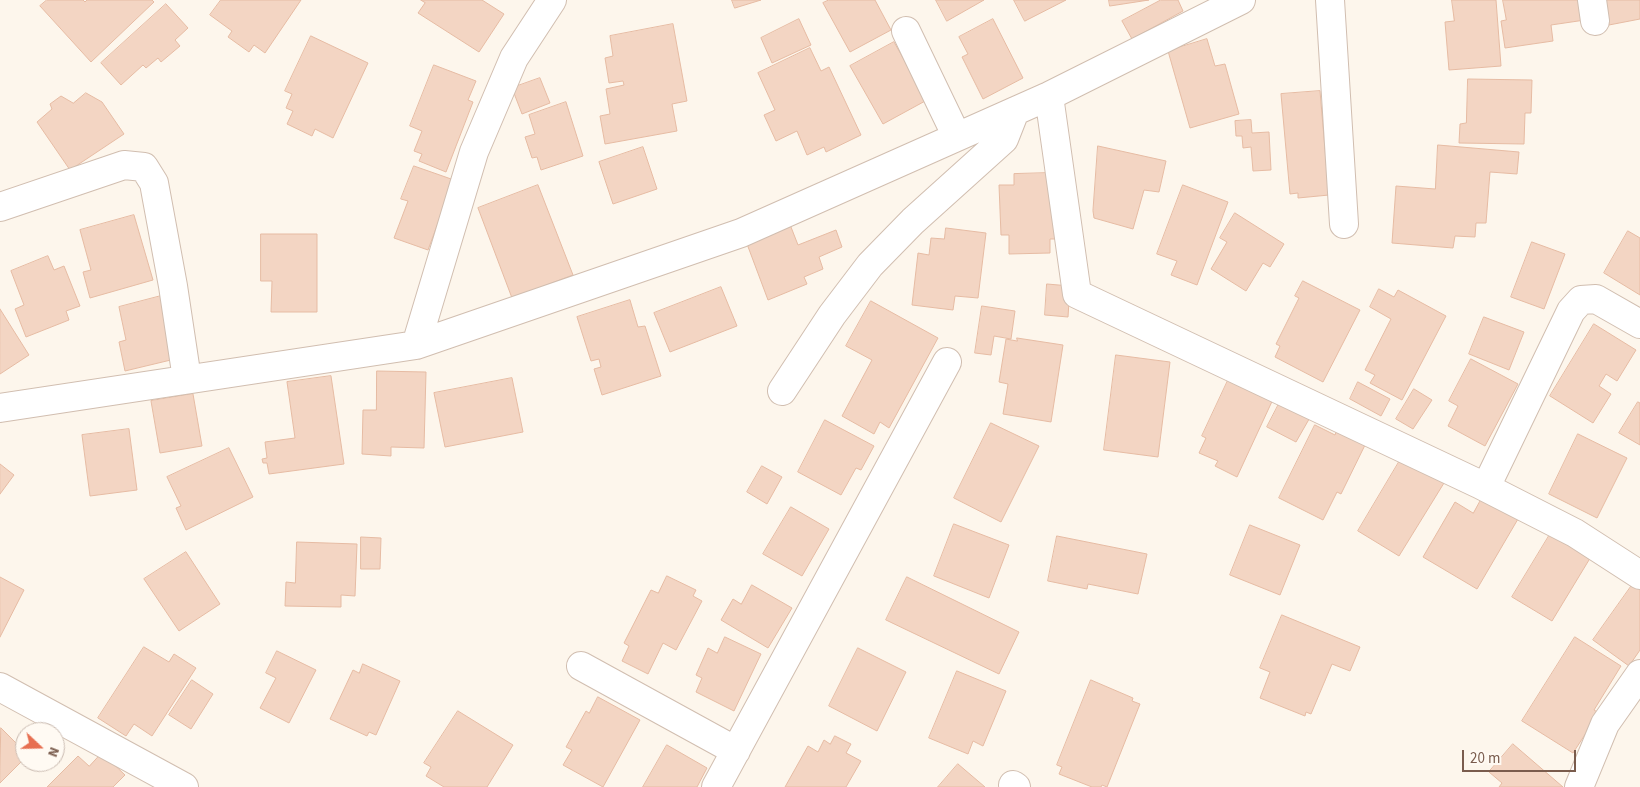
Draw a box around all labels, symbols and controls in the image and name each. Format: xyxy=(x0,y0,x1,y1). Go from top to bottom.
north arrow xyxy=(15,722,65,772)
scale bar xyxy=(1465,740,1579,772)
text: N xyxy=(42,744,64,760)
text: 20 m xyxy=(1470,748,1500,769)

